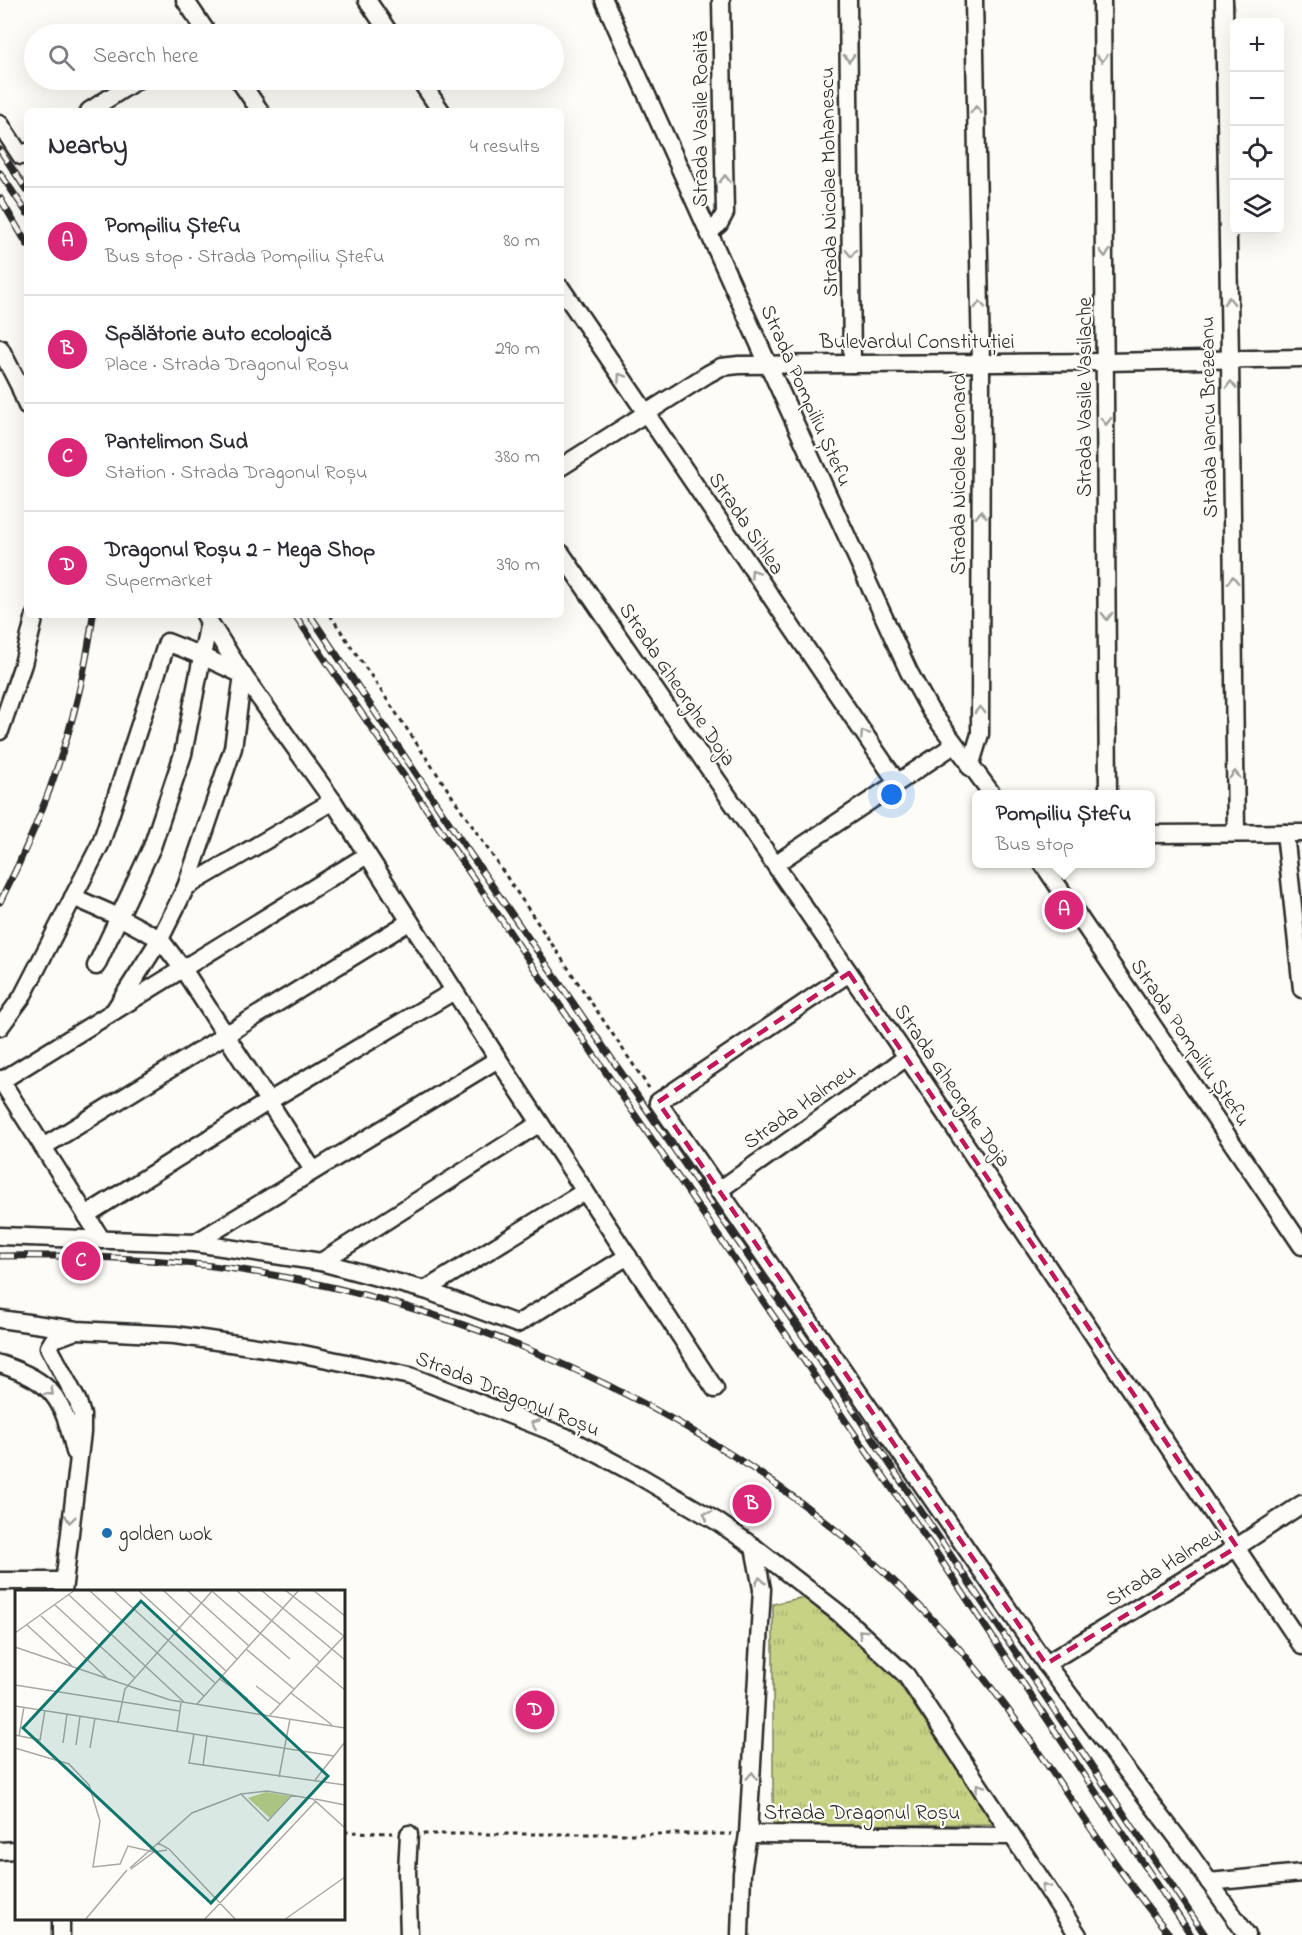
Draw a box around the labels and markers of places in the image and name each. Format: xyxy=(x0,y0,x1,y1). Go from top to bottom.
pin: A xyxy=(1044,888,1084,932)
pin: C xyxy=(62,1238,100,1284)
pin: B xyxy=(732,1482,771,1526)
place label: golden wok xyxy=(118,1520,213,1552)
marker: golden wok xyxy=(100,1526,114,1540)
pin: D xyxy=(516,1688,554,1732)

